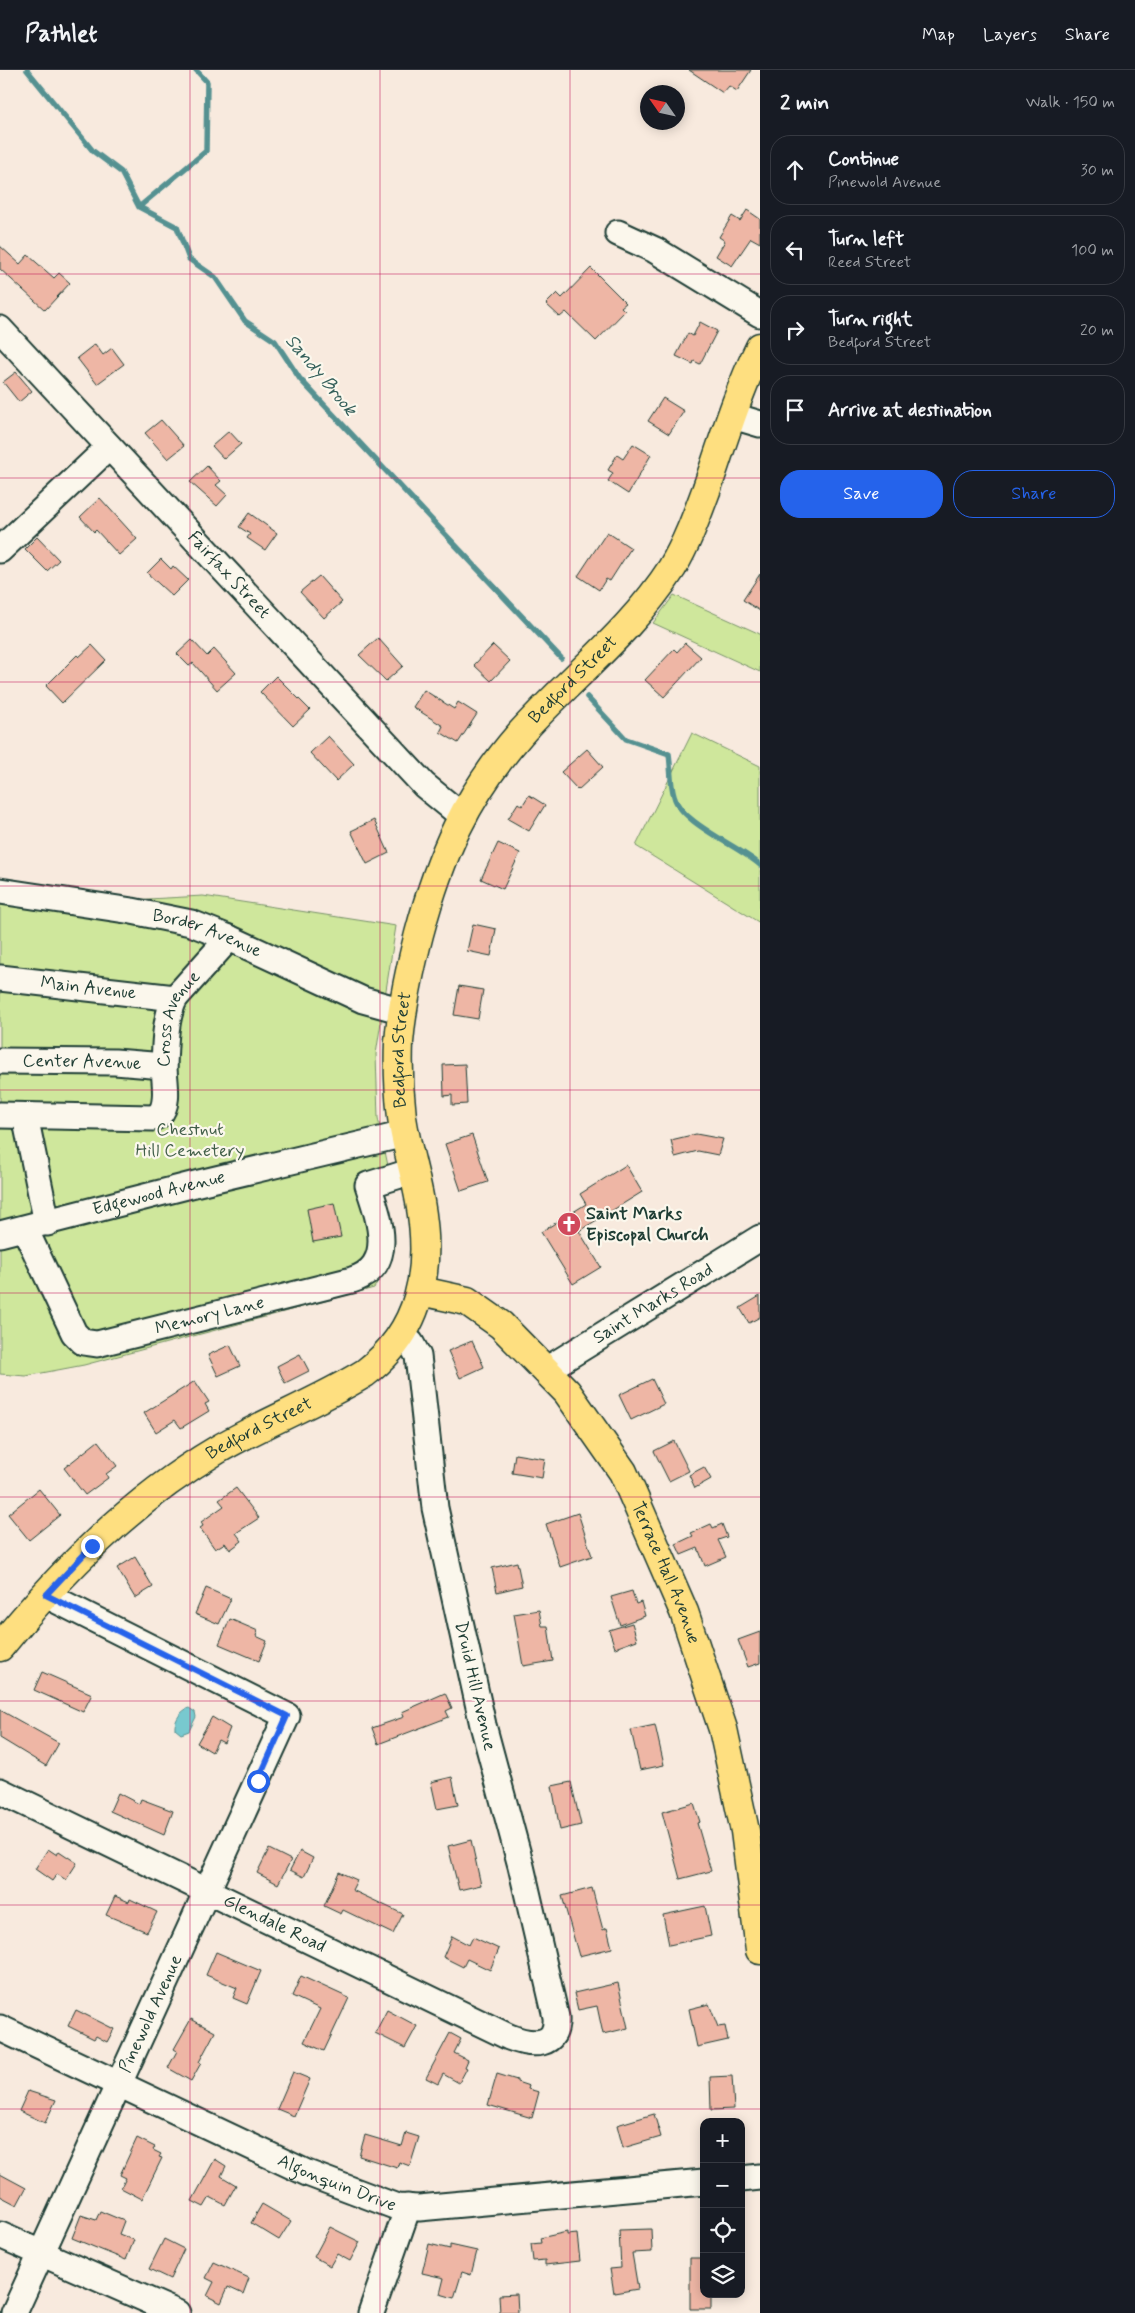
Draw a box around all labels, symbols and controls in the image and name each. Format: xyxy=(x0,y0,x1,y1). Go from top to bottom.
text: Pathlet xyxy=(25,19,97,50)
text: Map xyxy=(922,23,955,47)
text: Layers xyxy=(983,23,1037,47)
text: Share xyxy=(1065,23,1110,47)
north arrow xyxy=(640,85,685,130)
text: 2 min xyxy=(780,89,829,117)
text: Walk · 150 m xyxy=(1026,92,1115,113)
text: Continue xyxy=(828,147,899,172)
icon: ahead xyxy=(781,156,809,184)
text: 30 m xyxy=(1081,160,1114,181)
text: Pinewold Avenue xyxy=(828,172,941,193)
text: Turn left xyxy=(828,227,904,252)
icon: left xyxy=(781,236,809,264)
text: 100 m xyxy=(1071,240,1114,261)
text: Reed Street xyxy=(828,252,911,273)
text: Turn right xyxy=(828,307,912,332)
icon: right xyxy=(781,316,809,344)
text: 20 m xyxy=(1080,320,1114,341)
water label: Sandy Brook xyxy=(279,329,363,422)
text: Bedford Street xyxy=(828,332,931,353)
icon: arrive xyxy=(781,396,809,424)
text: Arrive at destination xyxy=(828,398,992,423)
button: Save xyxy=(780,470,943,518)
button: Share xyxy=(953,470,1115,518)
street label: Fairfax Street xyxy=(182,526,276,624)
street label: Bedford Street xyxy=(523,630,623,729)
street label: Border Avenue xyxy=(150,903,265,963)
street label: Cross Avenue xyxy=(152,965,206,1068)
street label: Main Avenue xyxy=(39,971,138,1005)
street label: Bedford Street xyxy=(387,990,418,1109)
street label: Center Avenue xyxy=(22,1049,142,1076)
park label: Chestnut Hill Cemetery xyxy=(135,1118,245,1163)
street label: Edgewood Avenue xyxy=(90,1165,228,1222)
place label: Saint Marks Episcopal Church xyxy=(586,1202,709,1247)
church icon: Saint Marks Episcopal Church xyxy=(556,1211,582,1237)
street label: Saint Marks Road xyxy=(589,1258,718,1350)
street label: Memory Lane xyxy=(153,1290,267,1341)
street label: Bedford Street xyxy=(202,1391,316,1466)
street label: Terrace Hall Avenue xyxy=(625,1498,706,1647)
route end xyxy=(81,1535,104,1558)
street label: Druid Hill Avenue xyxy=(448,1619,502,1753)
route start xyxy=(247,1770,270,1793)
street label: Glendale Road xyxy=(219,1889,330,1959)
street label: Pinewold Avenue xyxy=(113,1951,188,2077)
map controls xyxy=(700,2118,745,2298)
button: + xyxy=(700,2118,745,2163)
street label: Algonquin Drive xyxy=(273,2149,400,2218)
button: − xyxy=(700,2163,745,2208)
button: locate xyxy=(700,2208,745,2253)
button: layers xyxy=(700,2253,745,2298)

